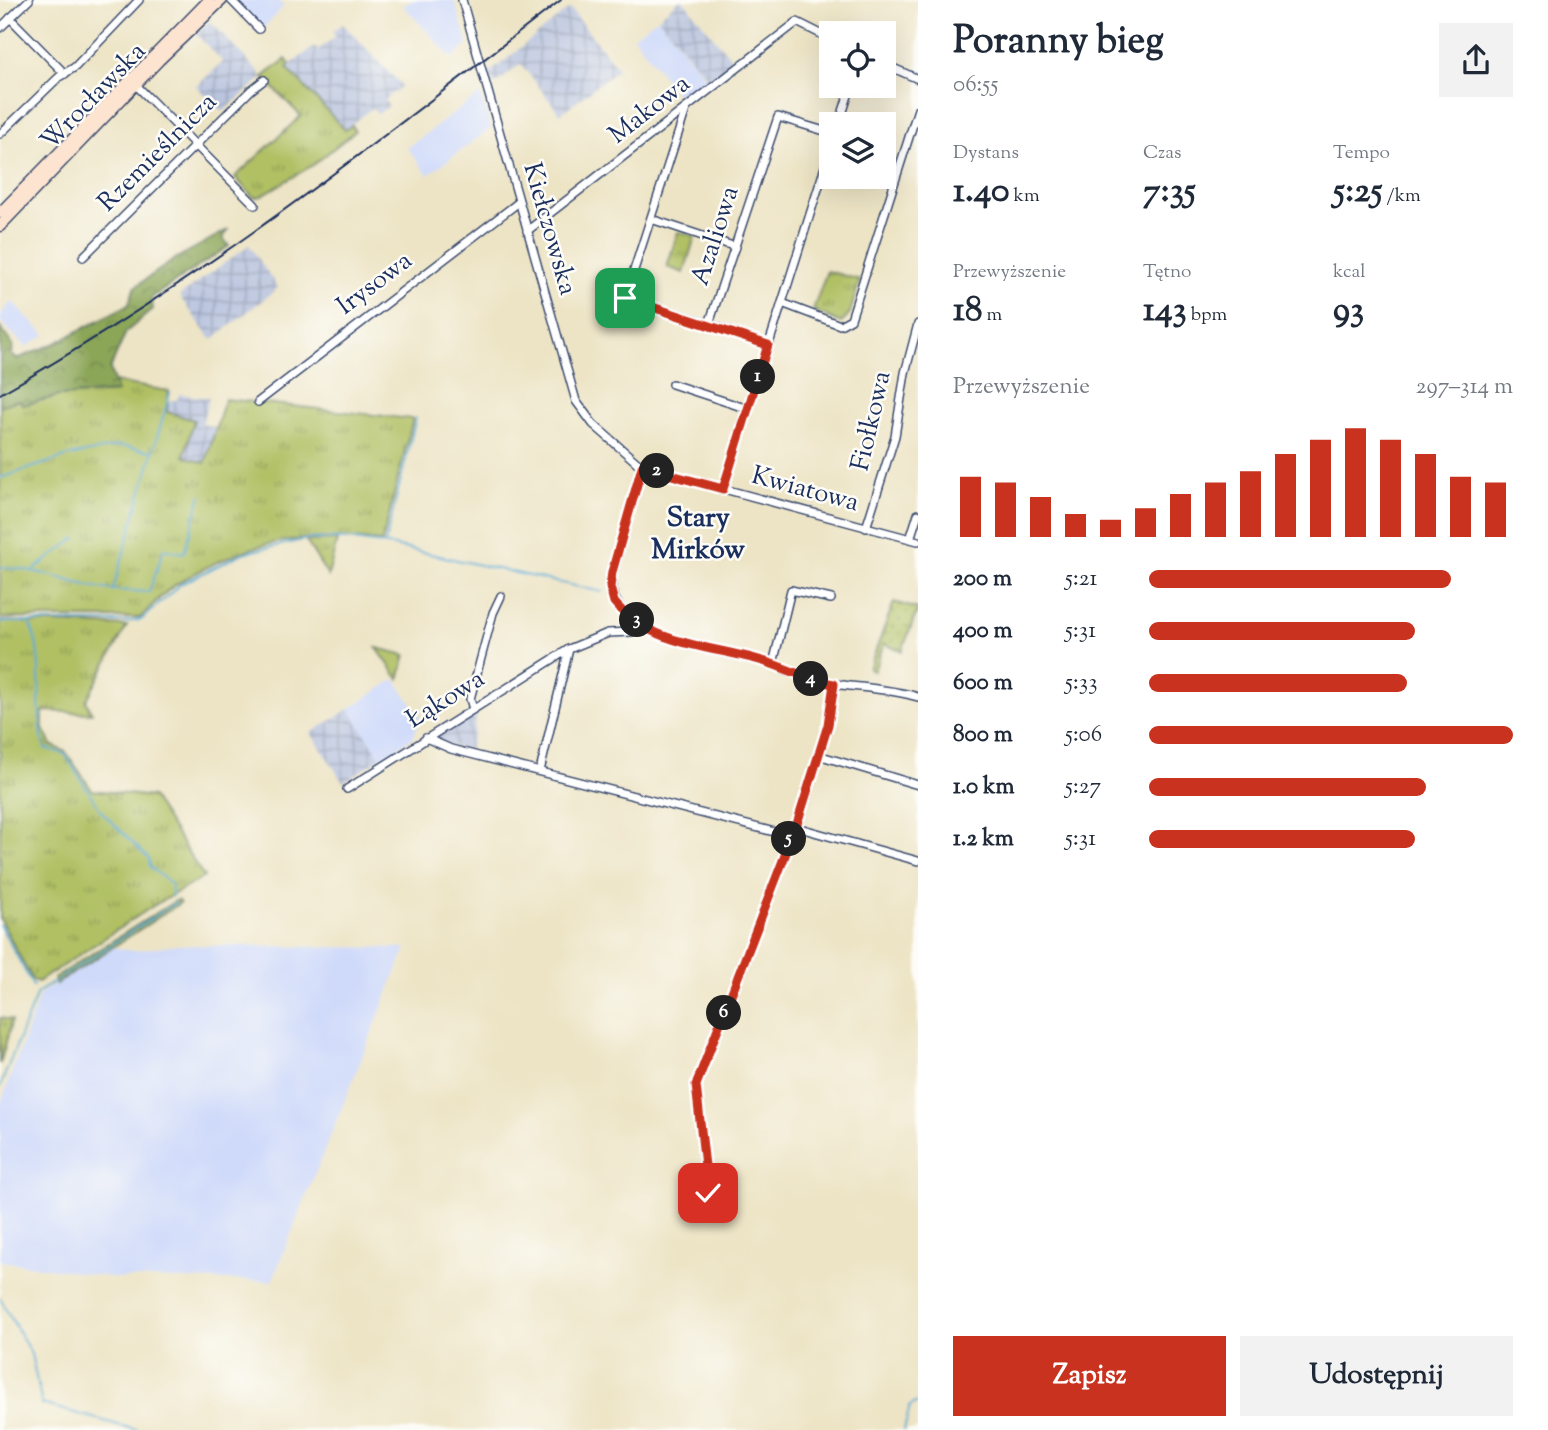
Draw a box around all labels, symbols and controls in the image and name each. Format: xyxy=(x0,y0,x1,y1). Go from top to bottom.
text: Poranny bieg xyxy=(953,16,1164,70)
map controls xyxy=(819,21,896,189)
button: locate xyxy=(819,21,896,98)
button: share xyxy=(1439,23,1513,97)
street label: Wrocławska xyxy=(33,35,155,159)
street label: Makowa xyxy=(601,66,699,154)
text: 06:55 xyxy=(953,69,998,102)
street label: Rzemieślnicza xyxy=(90,85,226,221)
button: layers xyxy=(819,112,896,189)
text: Dystans xyxy=(953,140,1019,167)
text: Czas xyxy=(1143,140,1181,167)
text: Tempo xyxy=(1333,140,1390,167)
street label: Kiełczowska xyxy=(512,159,586,300)
text: 1.40 xyxy=(953,167,1010,218)
text: 7:35 xyxy=(1143,167,1196,218)
text: 5:25 xyxy=(1333,167,1382,218)
street label: Azaliowa xyxy=(683,182,749,290)
text: km xyxy=(1010,183,1040,210)
text: /km xyxy=(1382,183,1421,210)
street label: Irysowa xyxy=(329,243,421,325)
text: Przewyższenie xyxy=(953,259,1066,286)
text: Tętno xyxy=(1143,259,1191,286)
text: kcal xyxy=(1333,259,1366,286)
pin xyxy=(595,268,655,328)
icon: arrive xyxy=(606,279,644,317)
text: 18 xyxy=(953,286,982,337)
text: 143 xyxy=(1143,286,1187,337)
text: 93 xyxy=(1333,286,1364,337)
text: m xyxy=(982,302,1002,329)
text: bpm xyxy=(1187,302,1227,329)
pin: 1 xyxy=(740,360,776,394)
text: 1 xyxy=(754,363,761,390)
street label: Fiołkowa xyxy=(843,367,901,475)
text: Przewyższenie xyxy=(953,371,1090,404)
text: 297–314 m xyxy=(1416,371,1513,404)
pin: 2 xyxy=(640,454,674,489)
text: 2 xyxy=(652,457,661,484)
street label: Kwiatowa xyxy=(747,458,863,522)
district label: Stary Mirków xyxy=(651,499,745,571)
text: 200 m xyxy=(953,563,1012,596)
text: 5:21 xyxy=(1065,563,1097,596)
pin: 3 xyxy=(620,602,654,638)
text: 3 xyxy=(633,606,640,633)
text: 400 m xyxy=(953,615,1013,648)
text: 5:31 xyxy=(1065,615,1096,648)
street label: Łąkowa xyxy=(400,661,492,739)
pin: 4 xyxy=(794,662,828,696)
text: 4 xyxy=(806,665,815,692)
text: 600 m xyxy=(953,667,1013,700)
text: 5:33 xyxy=(1065,667,1097,700)
text: 800 m xyxy=(953,719,1013,752)
text: 5:06 xyxy=(1065,719,1102,752)
text: 1.0 km xyxy=(953,771,1015,804)
text: 5:27 xyxy=(1065,771,1101,804)
pin: 5 xyxy=(772,822,806,856)
text: 1.2 km xyxy=(953,823,1014,856)
text: 5:31 xyxy=(1065,823,1096,856)
text: 5 xyxy=(785,825,792,852)
pin: 6 xyxy=(706,996,742,1030)
text: 6 xyxy=(719,999,728,1026)
pin xyxy=(678,1163,738,1223)
icon: check xyxy=(689,1174,727,1212)
button: Zapisz xyxy=(953,1336,1226,1416)
button: Udostępnij xyxy=(1240,1336,1513,1416)

